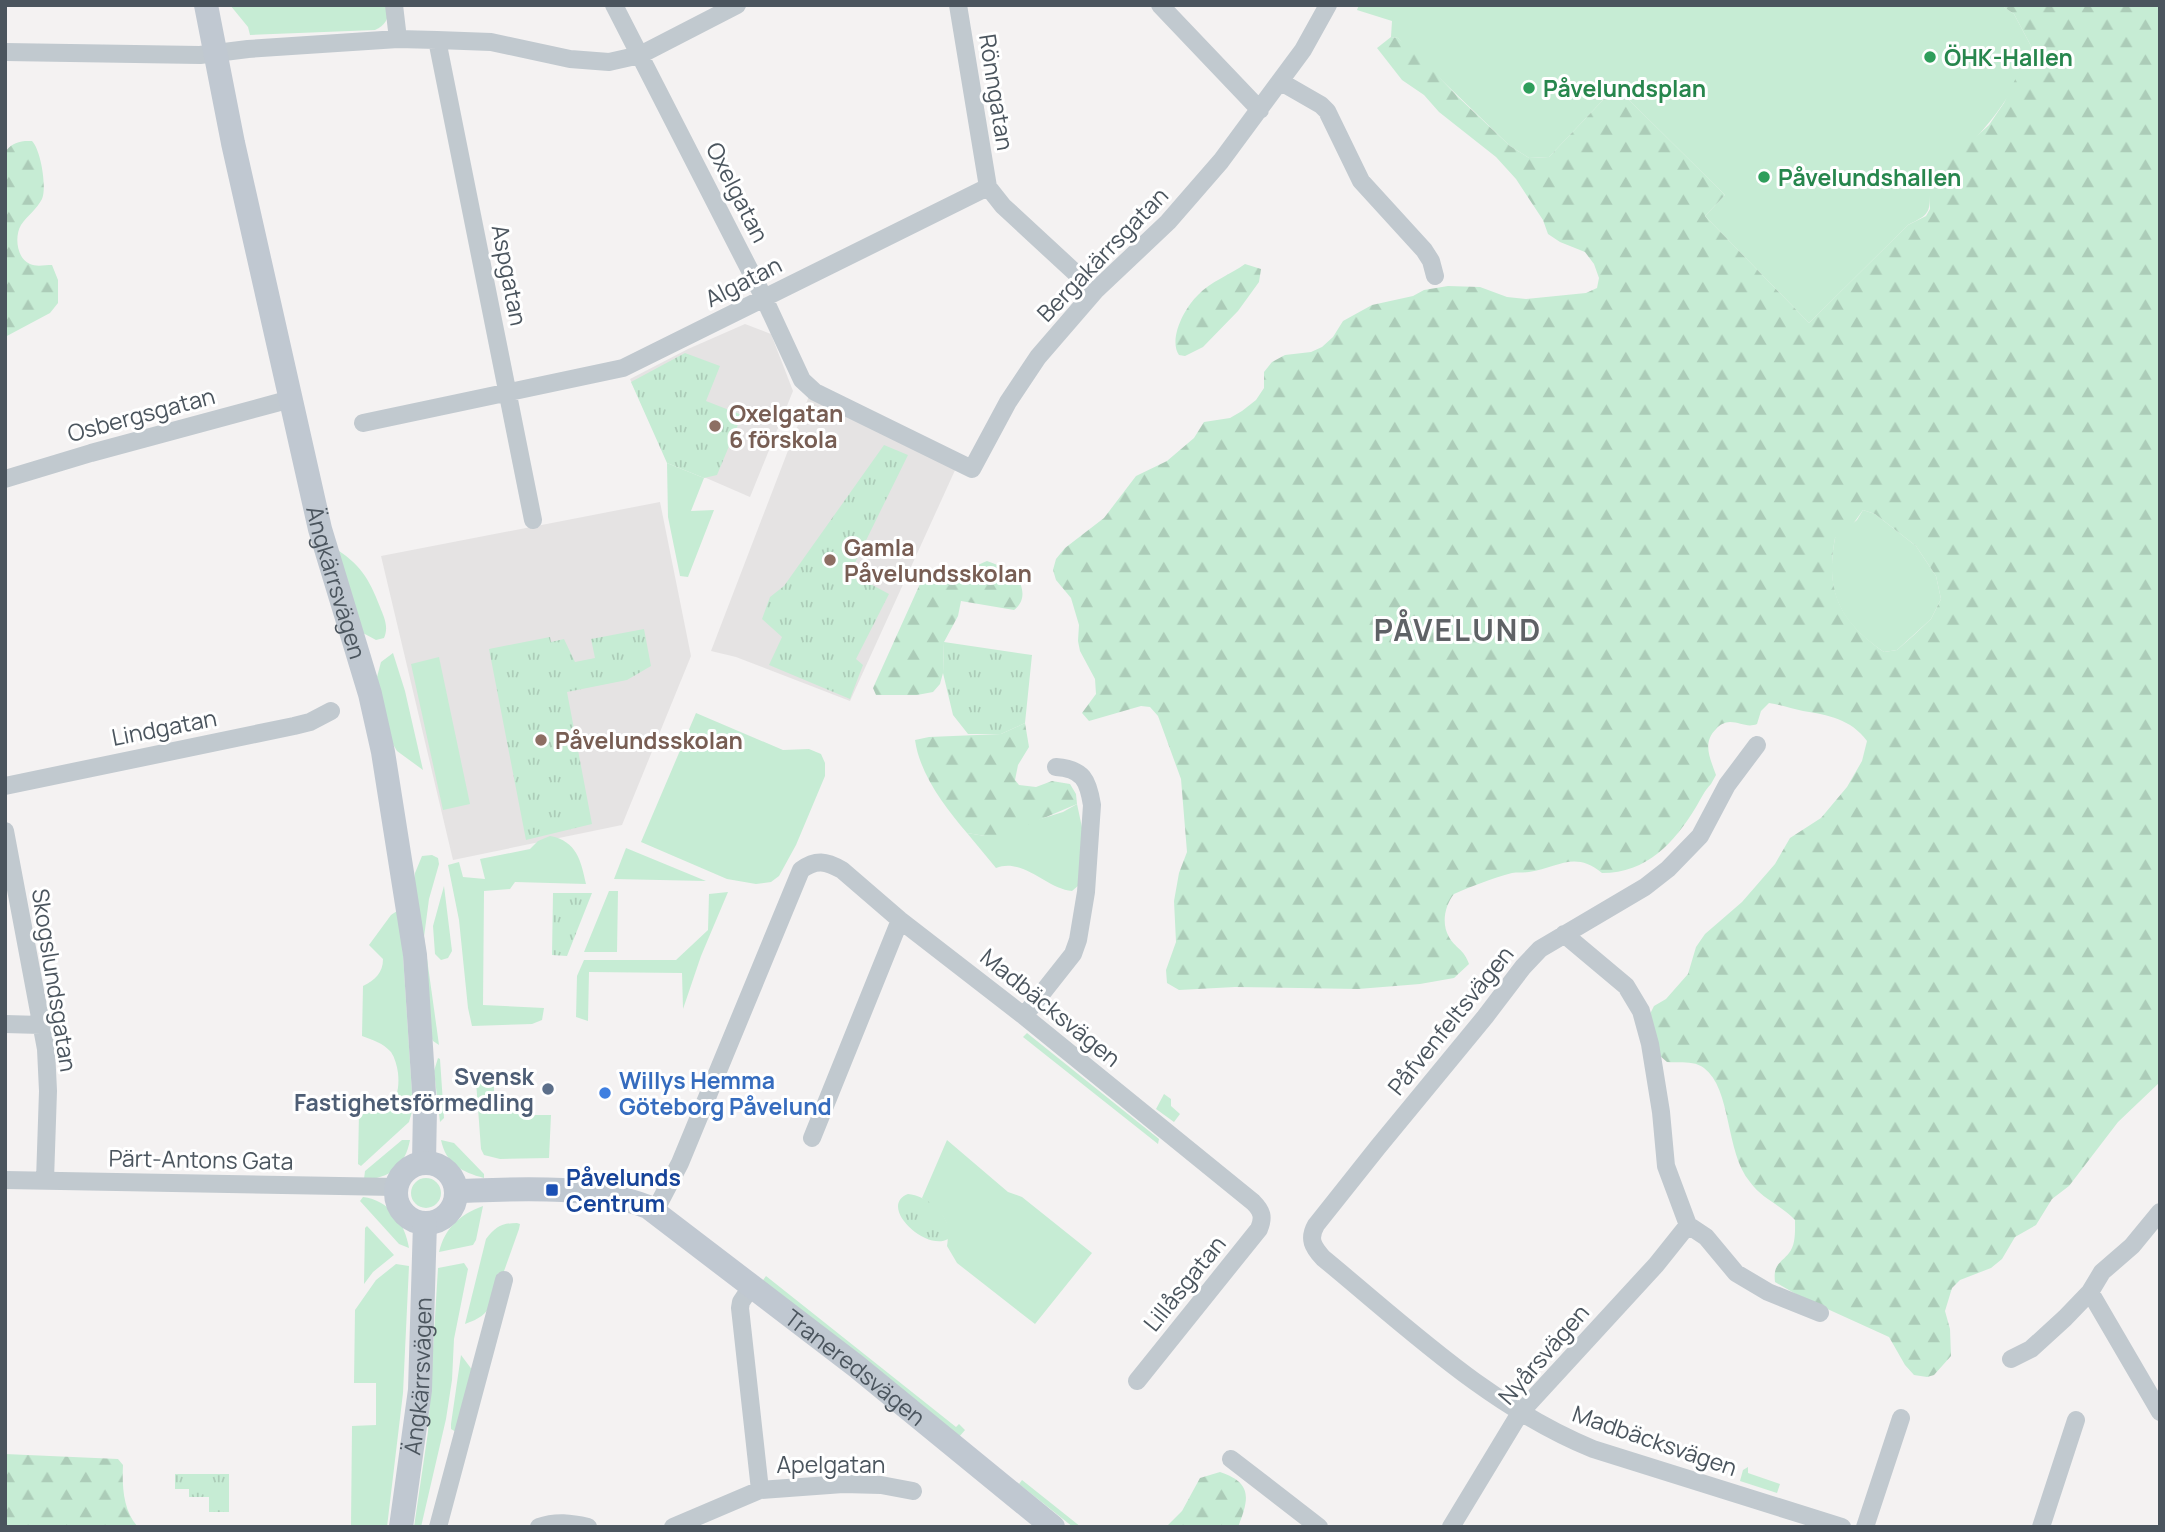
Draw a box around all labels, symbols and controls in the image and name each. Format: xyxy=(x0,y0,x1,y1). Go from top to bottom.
street label: Rönngatan xyxy=(972,31,1022,153)
place label: ÖHK-Hallen xyxy=(1944,41,2073,73)
marker: ÖHK-Hallen xyxy=(1922,49,1938,65)
place label: Påvelundsplan xyxy=(1543,72,1706,104)
marker: Påvelundsplan xyxy=(1521,80,1537,96)
street label: Oxelgatan xyxy=(699,136,777,248)
place label: Påvelundshallen xyxy=(1778,161,1961,193)
marker: Påvelundshallen xyxy=(1756,169,1772,185)
street label: Bergakärrsgatan xyxy=(1029,180,1175,328)
street label: Aspgatan xyxy=(485,222,535,328)
street label: Algatan xyxy=(699,248,787,314)
street label: Osbergsgatan xyxy=(64,379,218,449)
place label: Oxelgatan 6 förskola xyxy=(729,397,843,455)
marker: Oxelgatan 6 förskola xyxy=(707,418,723,434)
street label: Ängkärrsvägen xyxy=(299,503,374,663)
place label: Gamla Påvelundsskolan xyxy=(844,531,1032,589)
marker: Gamla Påvelundsskolan xyxy=(822,552,838,568)
district label: PÅVELUND xyxy=(1374,609,1542,650)
street label: Lindgatan xyxy=(109,701,219,753)
place label: Påvelundsskolan xyxy=(555,724,743,756)
marker: Påvelundsskolan xyxy=(533,732,549,748)
street label: Skogslundsgatan xyxy=(25,886,85,1074)
street label: Påfvenfeltsvägen xyxy=(1380,939,1520,1101)
street label: Madbäcksvägen xyxy=(974,941,1128,1073)
place label: Svensk Fastighetsförmedling xyxy=(294,1060,535,1118)
place label: Willys Hemma Göteborg Påvelund xyxy=(619,1064,832,1122)
marker: Svensk Fastighetsförmedling xyxy=(540,1081,556,1097)
marker: Willys Hemma Göteborg Påvelund xyxy=(597,1085,613,1101)
street label: Pärt-Antons Gata xyxy=(108,1141,294,1177)
place label: Påvelunds Centrum xyxy=(566,1161,681,1219)
marker: Påvelunds Centrum xyxy=(544,1182,560,1198)
street label: Lillåsgatan xyxy=(1135,1228,1233,1338)
street label: Ängkärrsvägen xyxy=(395,1297,439,1457)
street label: Nyårsvägen xyxy=(1490,1297,1596,1411)
street label: Traneredsvägen xyxy=(778,1301,933,1433)
street label: Madbäcksvägen xyxy=(1569,1397,1741,1483)
street label: Apelgatan xyxy=(776,1448,886,1480)

